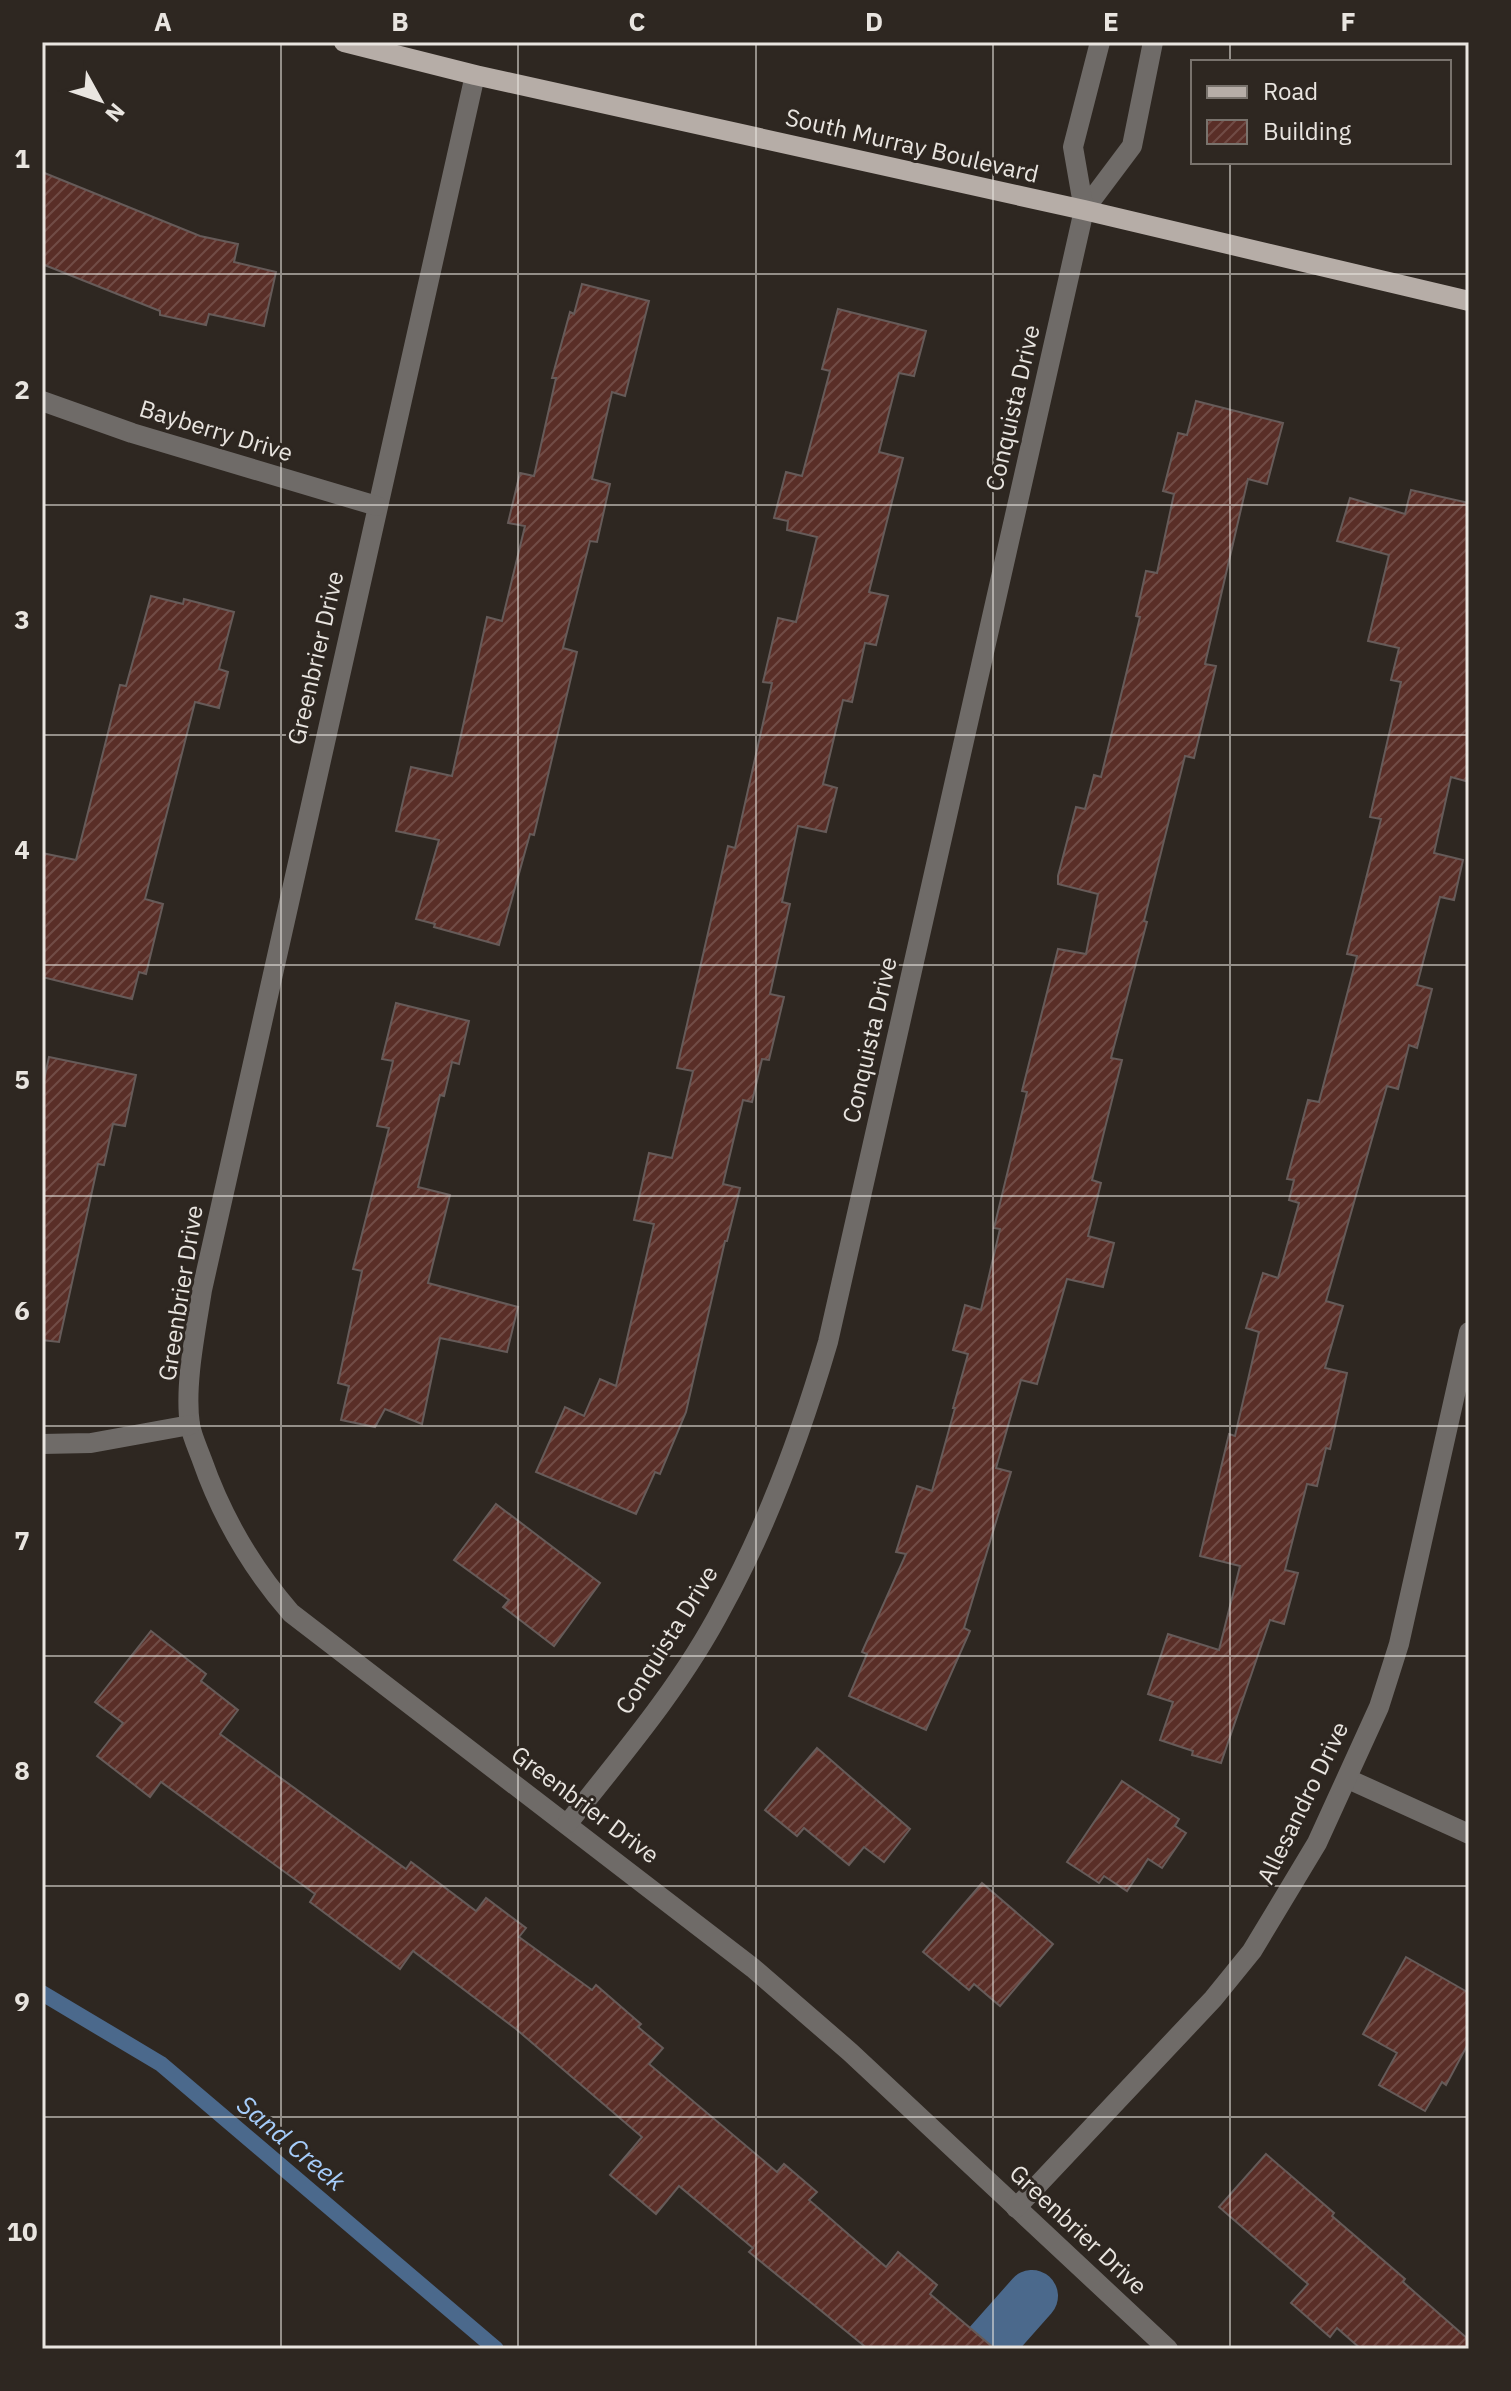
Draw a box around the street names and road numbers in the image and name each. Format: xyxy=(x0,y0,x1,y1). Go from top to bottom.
street label: South Murray Boulevard xyxy=(782,100,1042,190)
street label: Conquista Drive xyxy=(977,322,1047,494)
street label: Bayberry Drive xyxy=(136,392,297,469)
street label: Greenbrier Drive xyxy=(279,568,351,748)
street label: Conquista Drive xyxy=(834,954,904,1126)
street label: Greenbrier Drive xyxy=(150,1203,210,1383)
street label: Conquista Drive xyxy=(608,1559,725,1720)
street label: Allesandro Drive xyxy=(1249,1716,1355,1889)
street label: Greenbrier Drive xyxy=(505,1738,666,1870)
street label: Greenbrier Drive xyxy=(1003,2157,1154,2301)

